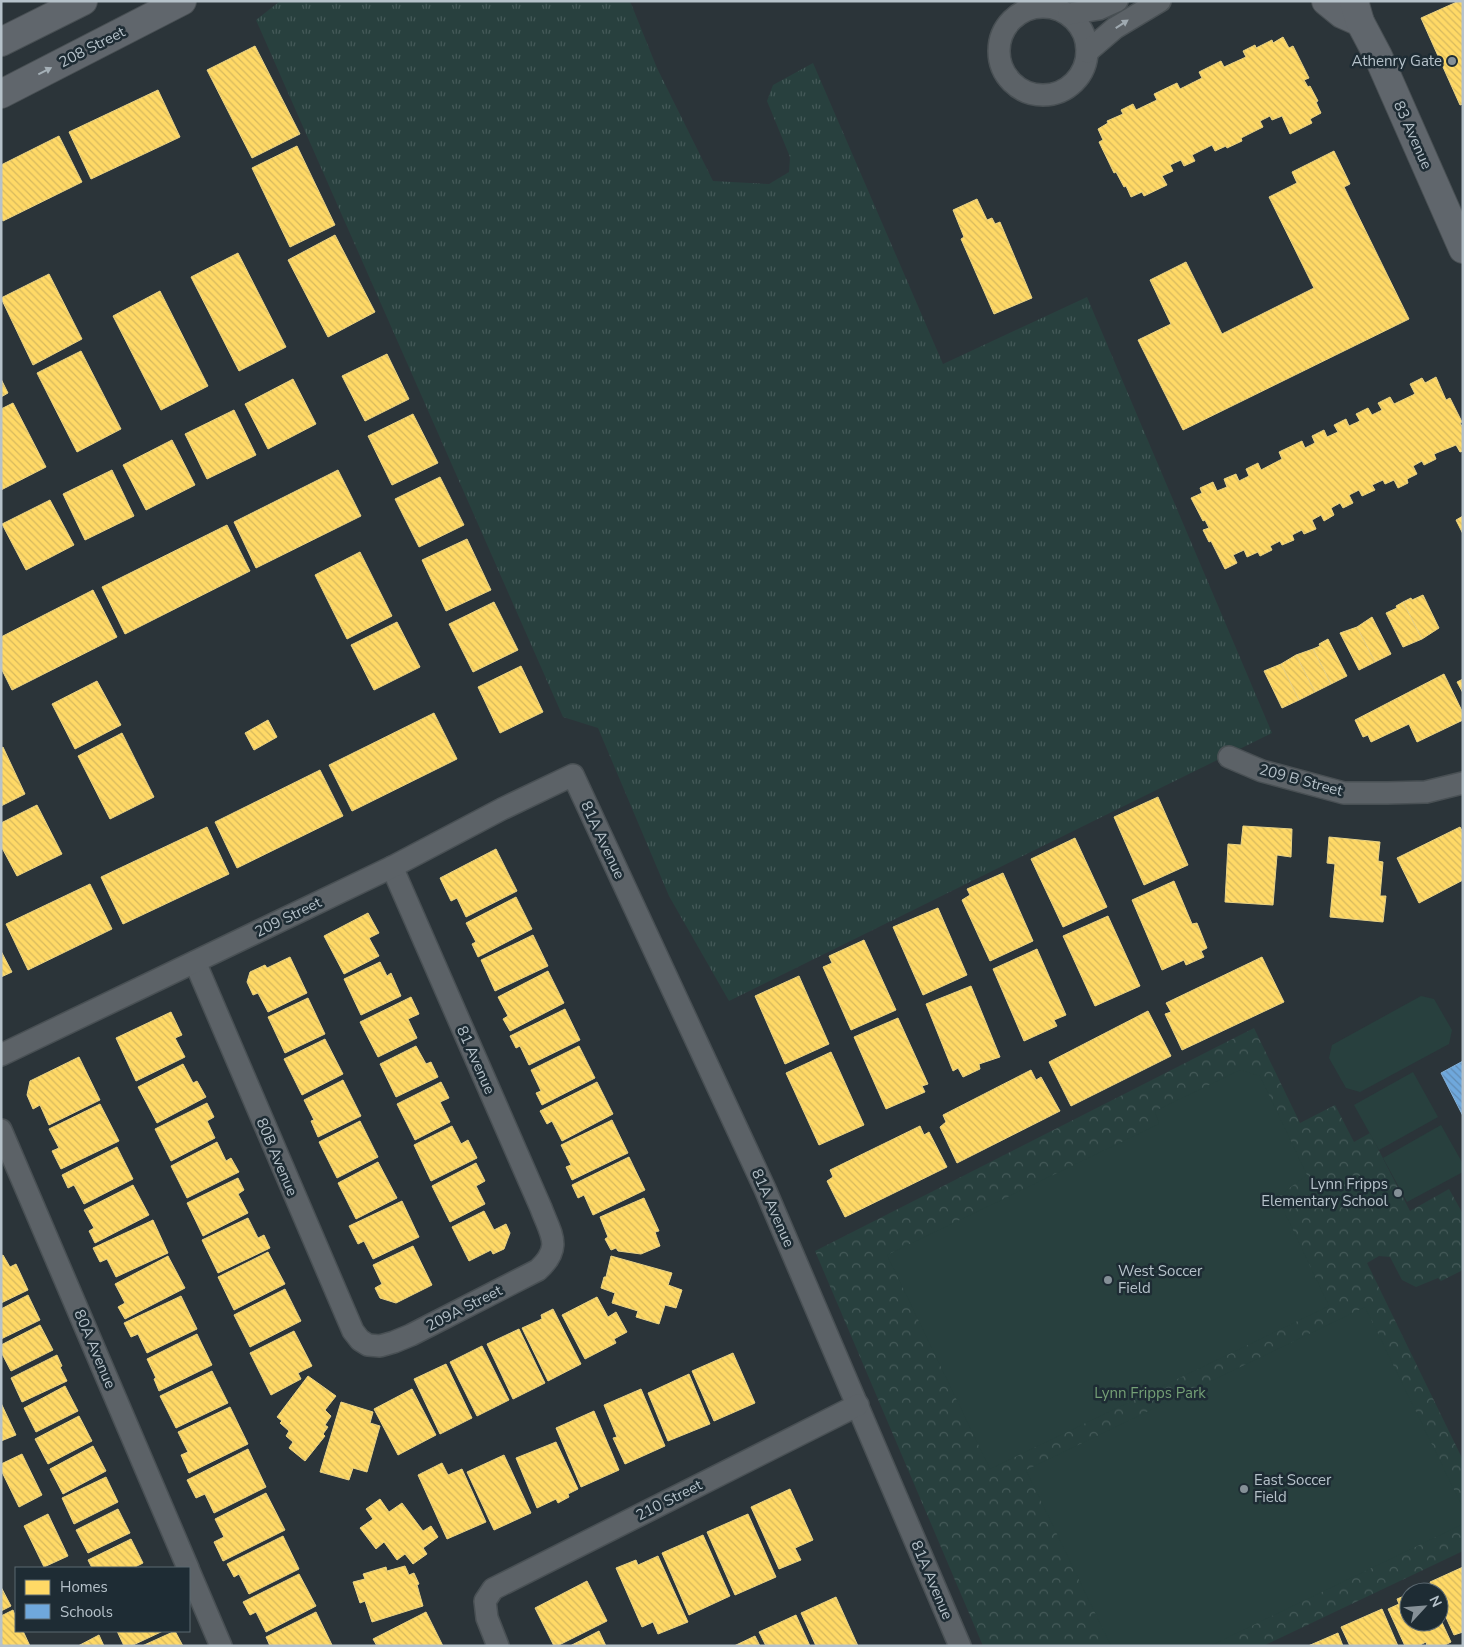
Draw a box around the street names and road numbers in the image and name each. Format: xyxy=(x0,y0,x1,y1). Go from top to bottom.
street label: 208 Street xyxy=(55,21,129,72)
street label: 83 Avenue xyxy=(1389,98,1437,172)
street label: 209 B Street xyxy=(1257,759,1346,801)
street label: 81A Avenue xyxy=(576,798,630,882)
street label: 209 Street xyxy=(251,892,325,942)
street label: 81 Avenue xyxy=(452,1023,500,1097)
street label: 80B Avenue xyxy=(252,1115,302,1199)
street label: 81A Avenue xyxy=(747,1166,799,1250)
street label: 209A Street xyxy=(423,1280,506,1336)
street label: 80A Avenue xyxy=(69,1307,121,1392)
street label: 210 Street xyxy=(632,1474,706,1525)
street label: 81A Avenue xyxy=(906,1538,958,1623)

